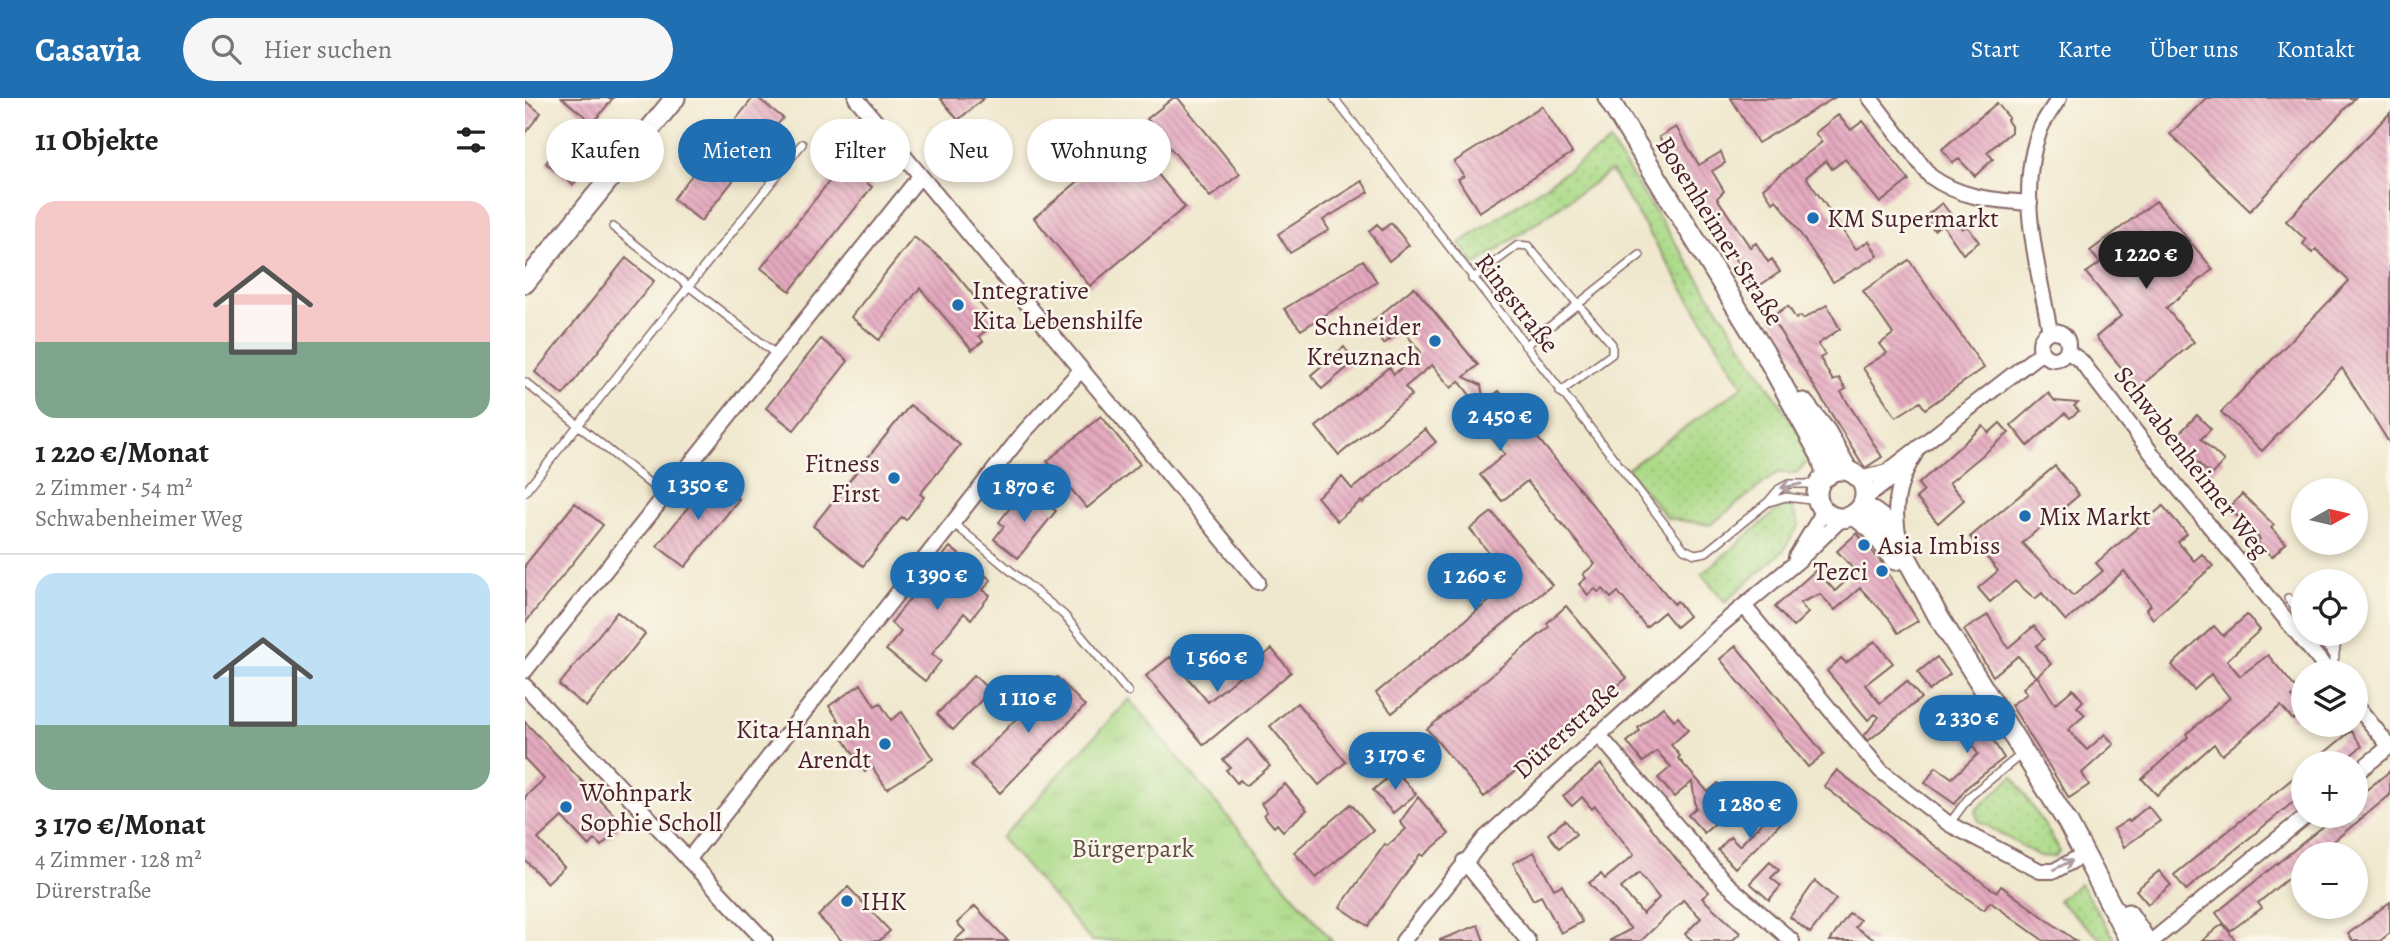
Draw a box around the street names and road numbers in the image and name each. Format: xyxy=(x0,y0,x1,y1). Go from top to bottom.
street label: Bosenheimer Straße xyxy=(1648,130,1792,332)
street label: Ringstraße xyxy=(1467,246,1567,360)
street label: Schwabenheimer Weg xyxy=(2106,359,2278,565)
street label: Dürerstraße xyxy=(1505,673,1627,787)

